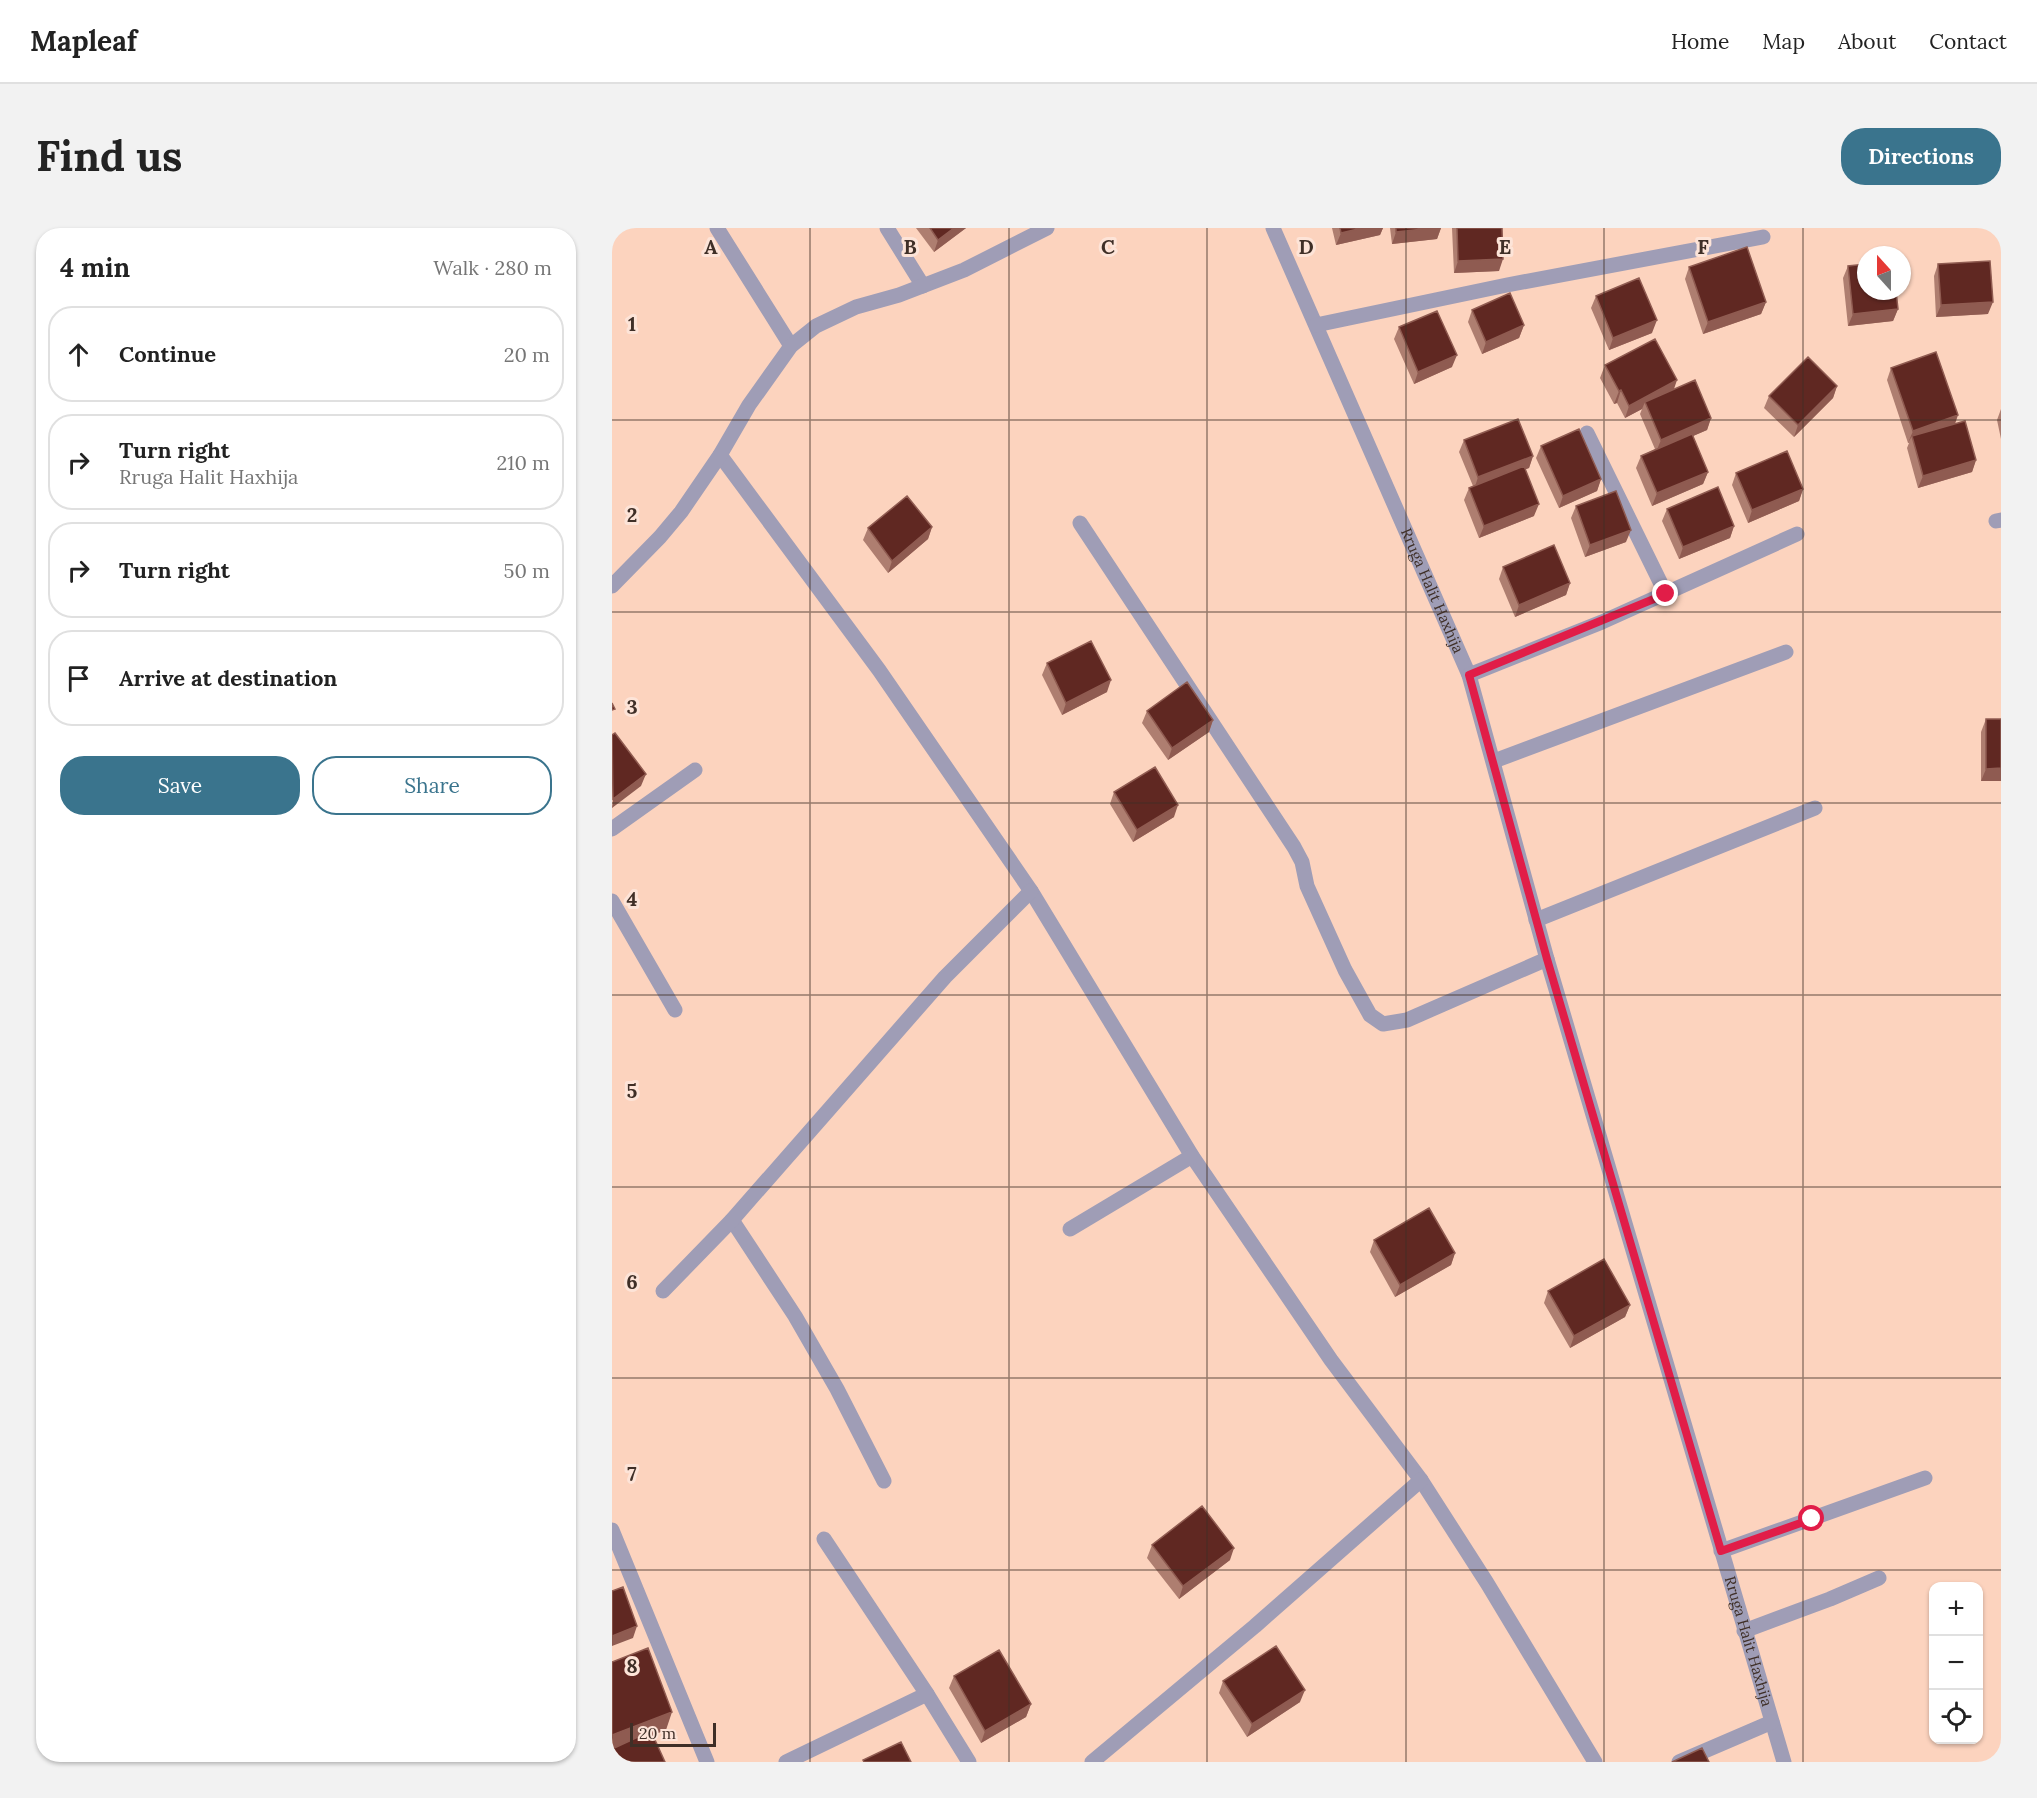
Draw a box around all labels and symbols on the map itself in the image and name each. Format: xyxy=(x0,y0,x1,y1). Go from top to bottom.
text: A xyxy=(704,234,718,259)
text: B xyxy=(903,234,917,259)
text: C xyxy=(1101,234,1115,259)
text: D xyxy=(1298,234,1314,259)
text: E xyxy=(1499,234,1511,259)
text: F xyxy=(1697,234,1709,259)
north arrow xyxy=(1857,246,1911,300)
text: 1 xyxy=(628,311,636,336)
text: 2 xyxy=(627,502,637,527)
street label: Rruga Halit Haxhija xyxy=(1397,525,1468,656)
route end xyxy=(1652,580,1678,606)
text: 3 xyxy=(626,694,638,719)
text: 4 xyxy=(627,886,638,911)
text: 5 xyxy=(627,1078,638,1103)
text: 6 xyxy=(626,1269,638,1294)
text: 7 xyxy=(627,1461,637,1486)
route start xyxy=(1798,1505,1824,1531)
street label: Rruga Halit Haxhija xyxy=(1721,1574,1777,1709)
text: 8 xyxy=(626,1653,638,1678)
scale bar xyxy=(630,1720,716,1748)

